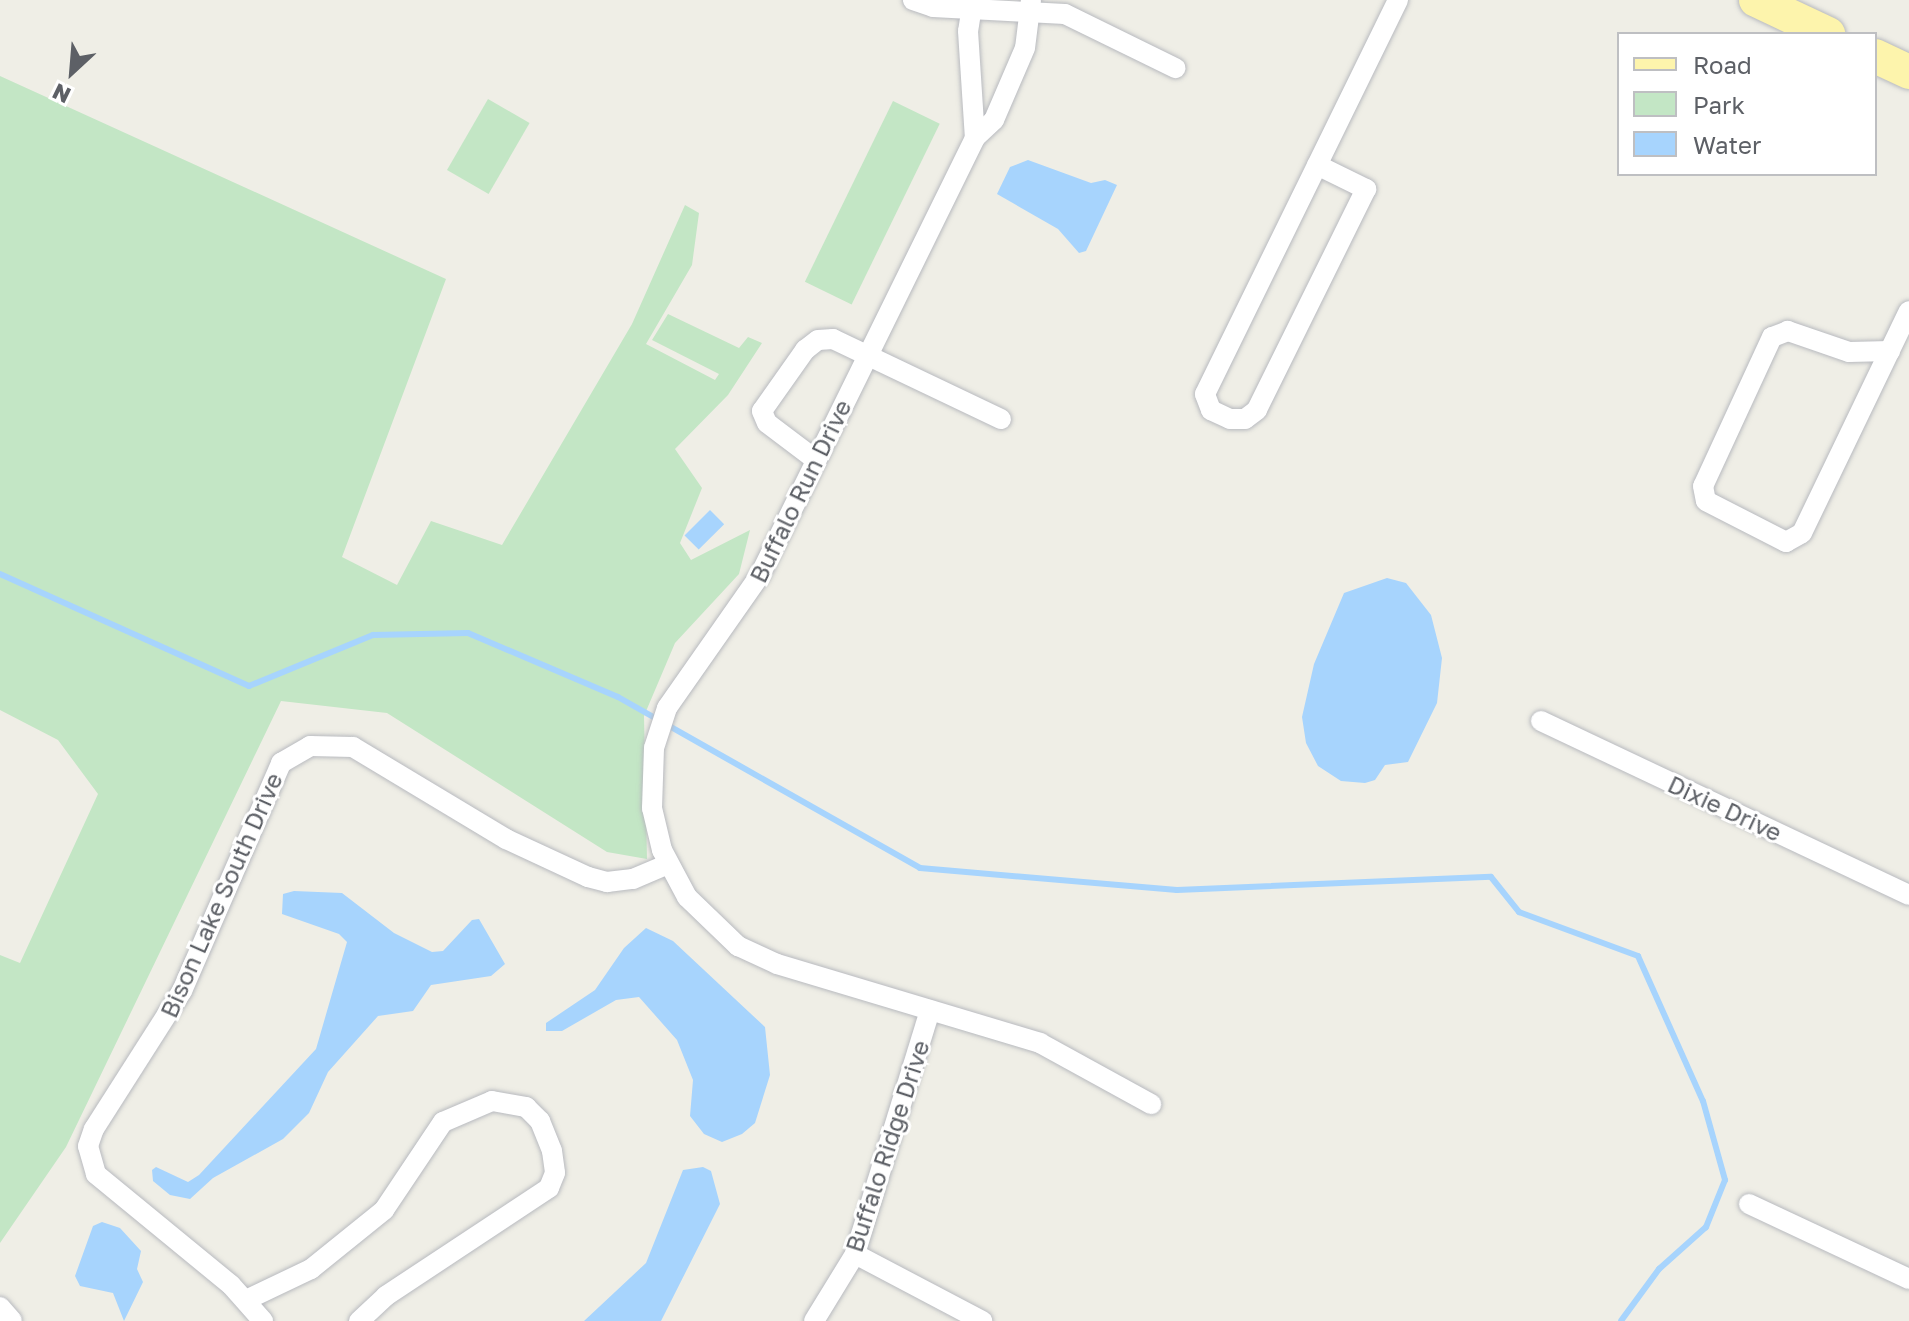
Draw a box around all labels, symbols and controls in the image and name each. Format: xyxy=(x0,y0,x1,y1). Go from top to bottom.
north arrow xyxy=(32,32,112,112)
legend xyxy=(1617,32,1877,176)
text: Road xyxy=(1693,50,1752,79)
text: N xyxy=(48,78,75,110)
text: Park xyxy=(1693,90,1745,119)
text: Water xyxy=(1693,130,1761,159)
street label: Buffalo Run Drive xyxy=(743,395,857,587)
street label: Bison Lake South Drive xyxy=(154,768,288,1022)
street label: Dixie Drive xyxy=(1664,769,1786,847)
street label: Buffalo Ridge Drive xyxy=(839,1036,935,1256)

